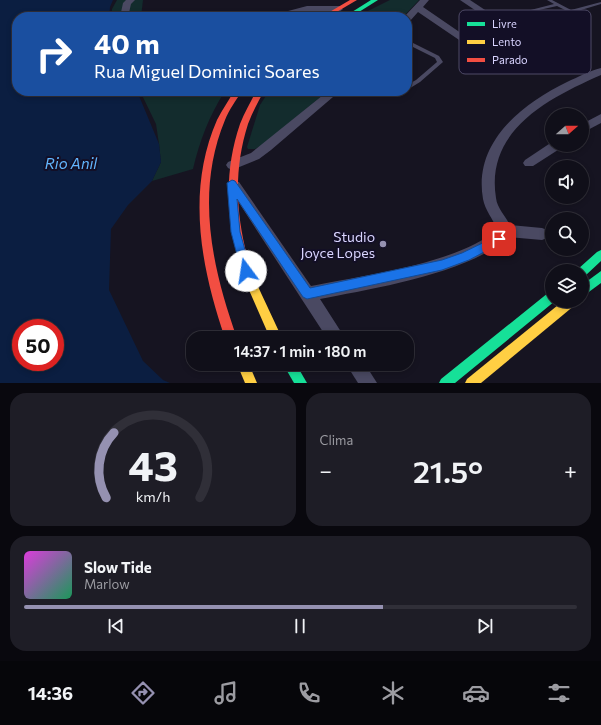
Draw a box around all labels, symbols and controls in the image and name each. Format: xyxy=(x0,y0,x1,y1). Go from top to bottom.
legend xyxy=(459,10,591,74)
text: Livre xyxy=(492,17,517,30)
text: 40 m xyxy=(94,26,160,60)
icon: right xyxy=(28,28,80,80)
text: Lento xyxy=(492,35,522,48)
text: Parado xyxy=(492,53,528,66)
text: Rua Miguel Dominici Soares xyxy=(94,60,320,82)
north arrow xyxy=(545,108,589,152)
map controls xyxy=(545,108,589,308)
water label: Rio Anil xyxy=(45,154,98,172)
button: sound xyxy=(545,160,589,204)
button: search xyxy=(545,212,589,256)
pin xyxy=(482,222,516,256)
place label: Studio Joyce Lopes xyxy=(300,228,375,261)
icon: arrive xyxy=(488,228,510,250)
marker: Studio Joyce Lopes xyxy=(378,239,388,249)
position arrow xyxy=(225,250,267,292)
button: layers xyxy=(545,264,589,308)
speed limit sign: 50 xyxy=(12,319,64,371)
text: 14:37 · 1 min · 180 m xyxy=(234,342,366,360)
text: Clima xyxy=(320,432,353,448)
text: 43 xyxy=(128,438,178,489)
text: 21.5° xyxy=(413,452,483,489)
text: − xyxy=(320,457,332,484)
text: + xyxy=(564,457,577,484)
text: km/h xyxy=(135,486,170,504)
text: Slow Tide xyxy=(84,558,152,576)
text: Marlow xyxy=(84,576,130,592)
icon: previous xyxy=(105,615,127,637)
icon: pause xyxy=(289,615,311,637)
icon: next xyxy=(474,615,496,637)
icon: directions xyxy=(129,679,157,707)
icon: music xyxy=(212,679,240,707)
icon: phone xyxy=(295,679,323,707)
icon: climate xyxy=(379,679,407,707)
icon: car xyxy=(462,679,490,707)
icon: filters xyxy=(545,679,573,707)
text: 14:36 xyxy=(28,682,73,704)

